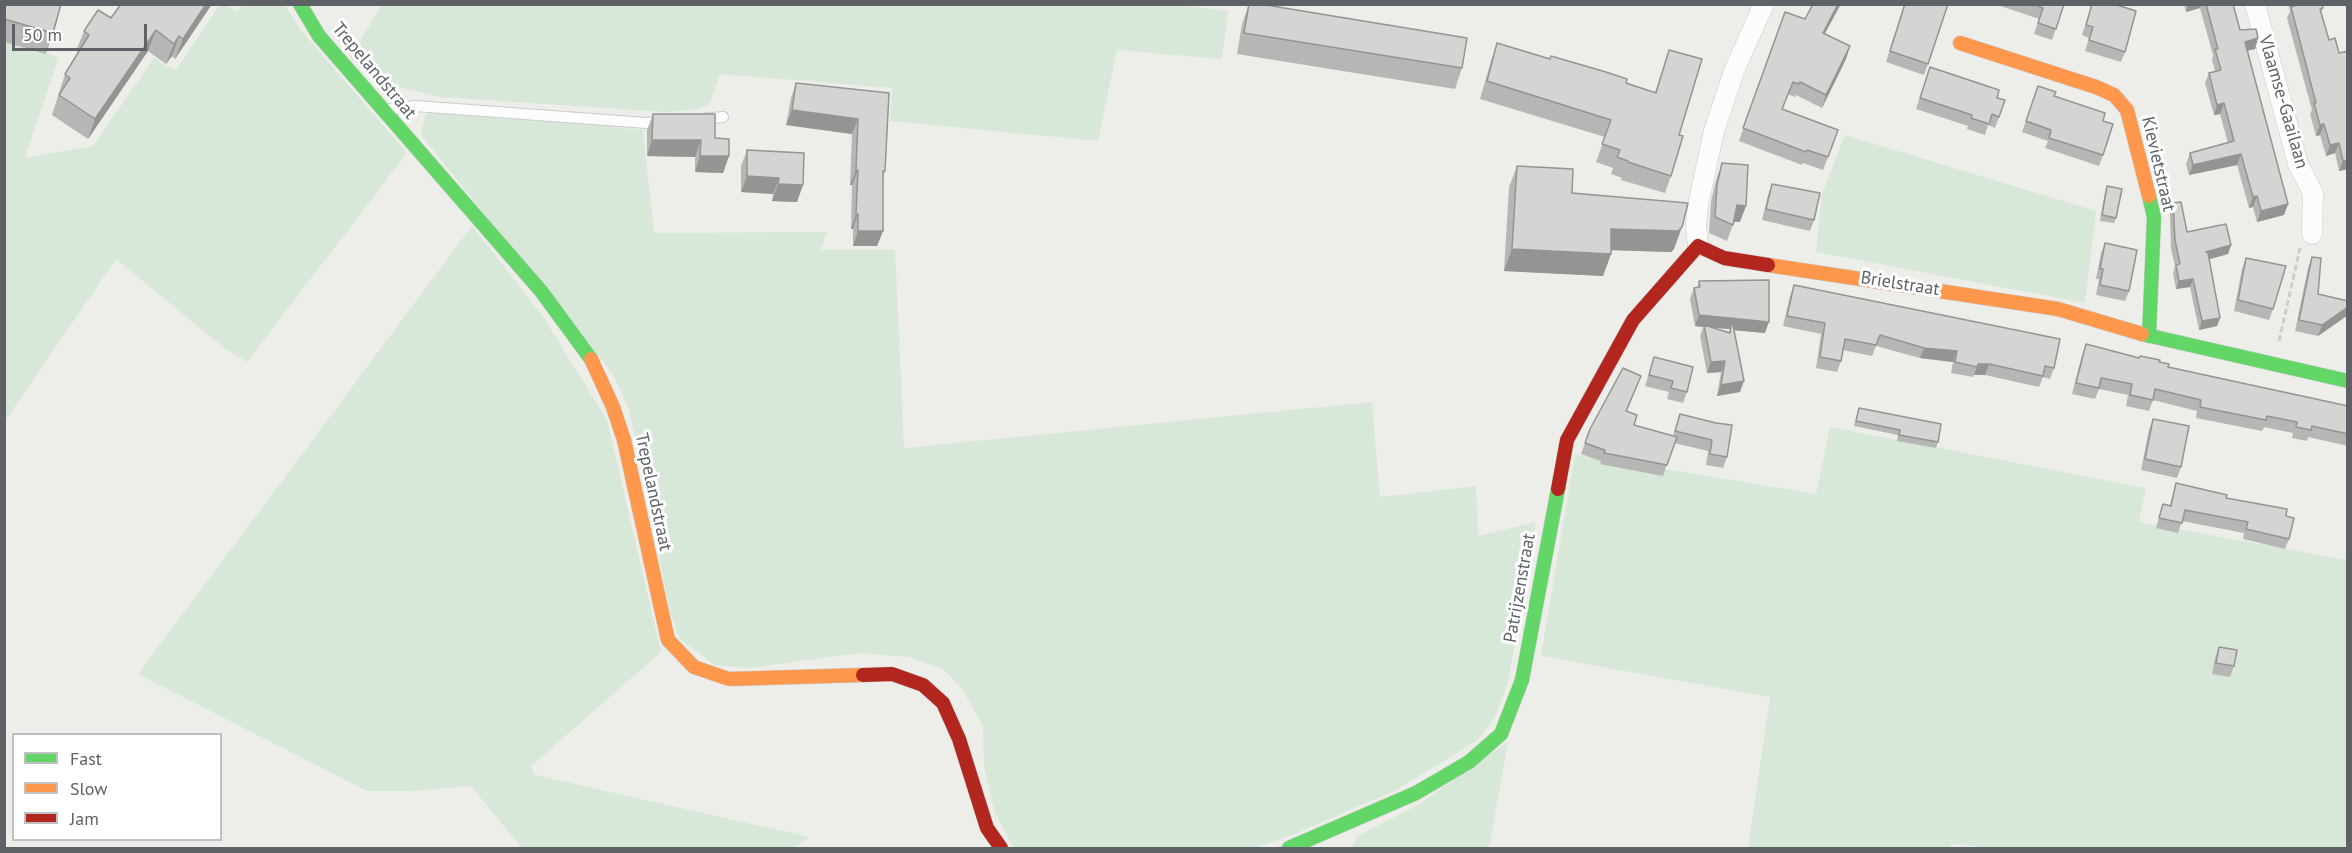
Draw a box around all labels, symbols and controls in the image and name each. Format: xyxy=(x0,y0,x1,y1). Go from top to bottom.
scale bar xyxy=(15,12,150,50)
street label: Trepelandstraat xyxy=(327,18,421,124)
text: 50 m xyxy=(23,23,62,46)
street label: Vlaamse-Gaailaan xyxy=(2254,33,2312,171)
street label: Kievietstraat xyxy=(2137,114,2179,214)
street label: Brielstraat xyxy=(1859,267,1941,301)
street label: Trepelandstraat xyxy=(630,431,676,553)
street label: Patrijzenstraat xyxy=(1500,532,1540,644)
legend xyxy=(12,733,222,841)
text: Fast xyxy=(70,747,102,770)
text: Slow xyxy=(70,777,108,800)
text: Jam xyxy=(70,807,99,830)

